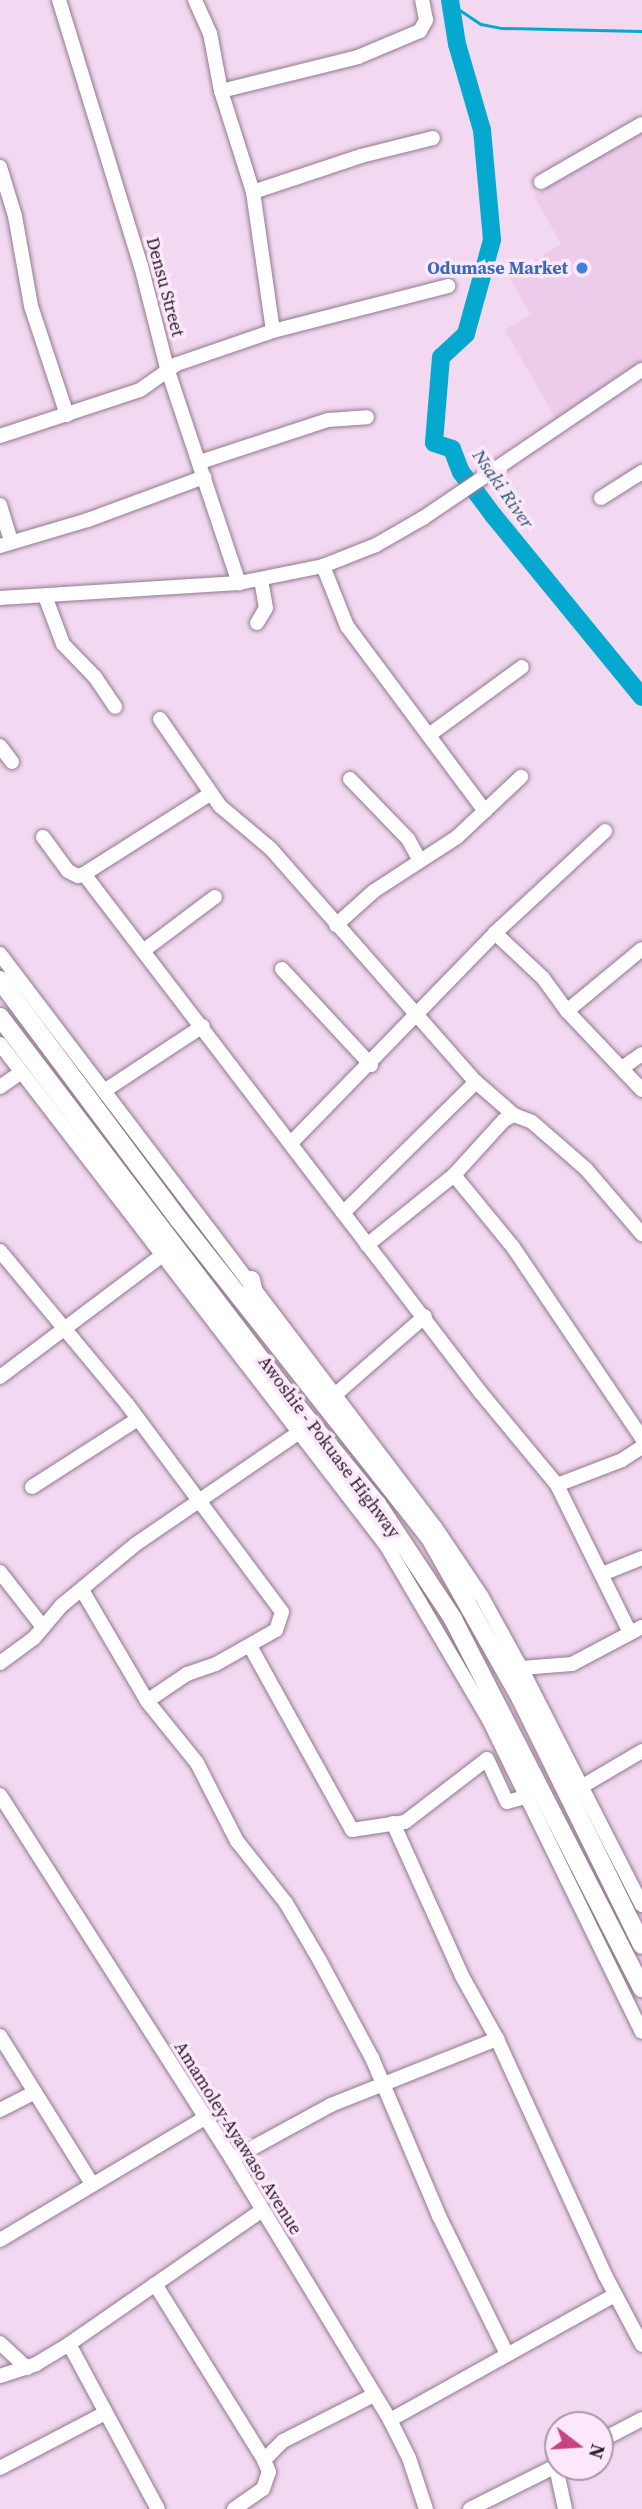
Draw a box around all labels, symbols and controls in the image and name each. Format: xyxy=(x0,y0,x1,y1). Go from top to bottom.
street label: Densu Street xyxy=(141,235,189,339)
place label: Odumase Market xyxy=(427,257,568,279)
marker: Odumase Market xyxy=(574,260,590,276)
water label: Nsaki River xyxy=(467,445,539,533)
street label: Awoshie - Pokuase Highway xyxy=(253,1352,405,1542)
street label: Amamoley-Ayawaso Avenue xyxy=(169,2037,307,2239)
north arrow xyxy=(544,2411,614,2481)
text: N xyxy=(583,2441,612,2462)

